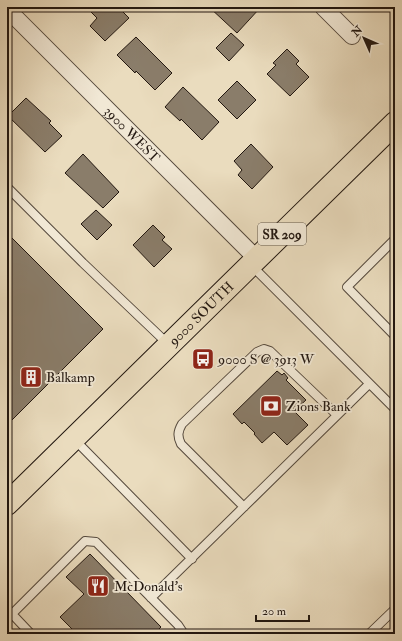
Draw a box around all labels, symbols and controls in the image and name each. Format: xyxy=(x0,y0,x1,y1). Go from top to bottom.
north arrow xyxy=(344,18,384,58)
text: N xyxy=(348,22,366,40)
street label: 3900 WEST xyxy=(100,103,164,167)
road number: SR 209 xyxy=(258,223,306,245)
street label: 9000 SOUTH xyxy=(165,278,237,350)
bus stop icon: 9000 S @ 3913 W xyxy=(190,346,216,372)
place label: 9000 S @ 3913 W xyxy=(217,351,315,368)
building icon: Balkamp xyxy=(18,364,44,390)
place label: Balkamp xyxy=(46,369,95,387)
bank icon: Zions Bank xyxy=(258,393,284,419)
place label: Zions Bank xyxy=(286,398,351,415)
restaurant icon: McDonald's xyxy=(85,573,111,599)
place label: McDonald's xyxy=(114,578,183,595)
scale bar xyxy=(256,597,309,623)
text: 20 m xyxy=(262,604,287,619)

